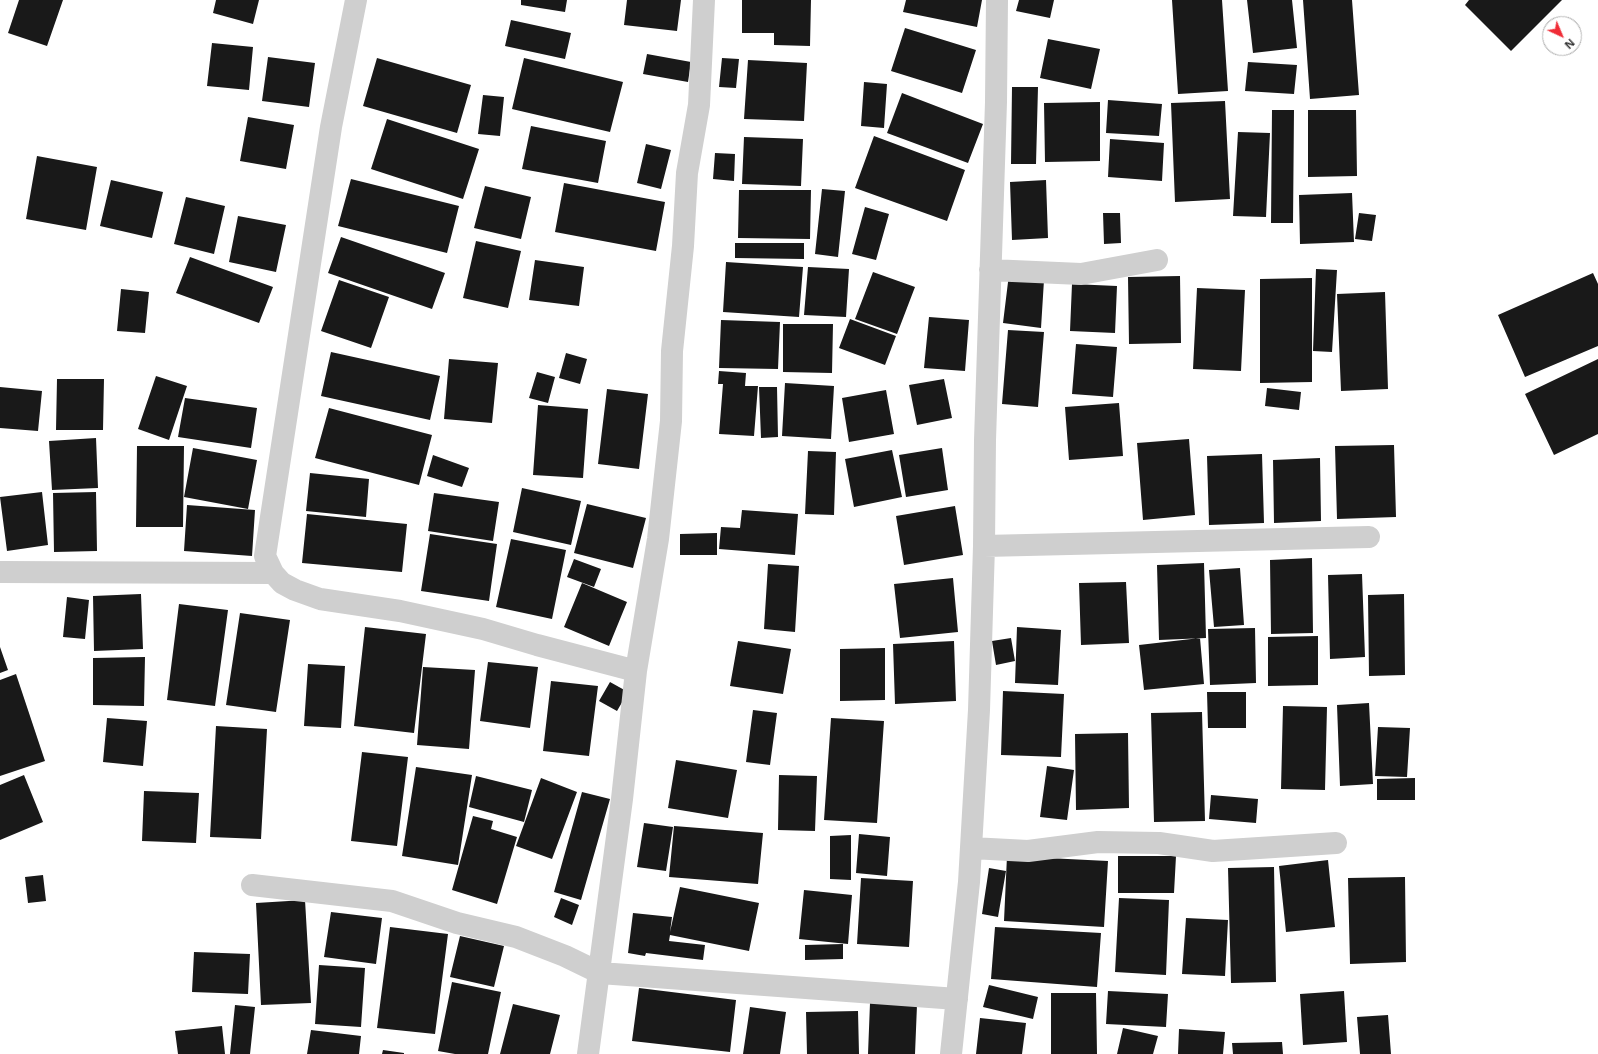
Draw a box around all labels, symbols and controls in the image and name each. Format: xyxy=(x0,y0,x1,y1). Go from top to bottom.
north arrow xyxy=(1542,16,1582,56)
text: N xyxy=(1562,36,1578,53)

